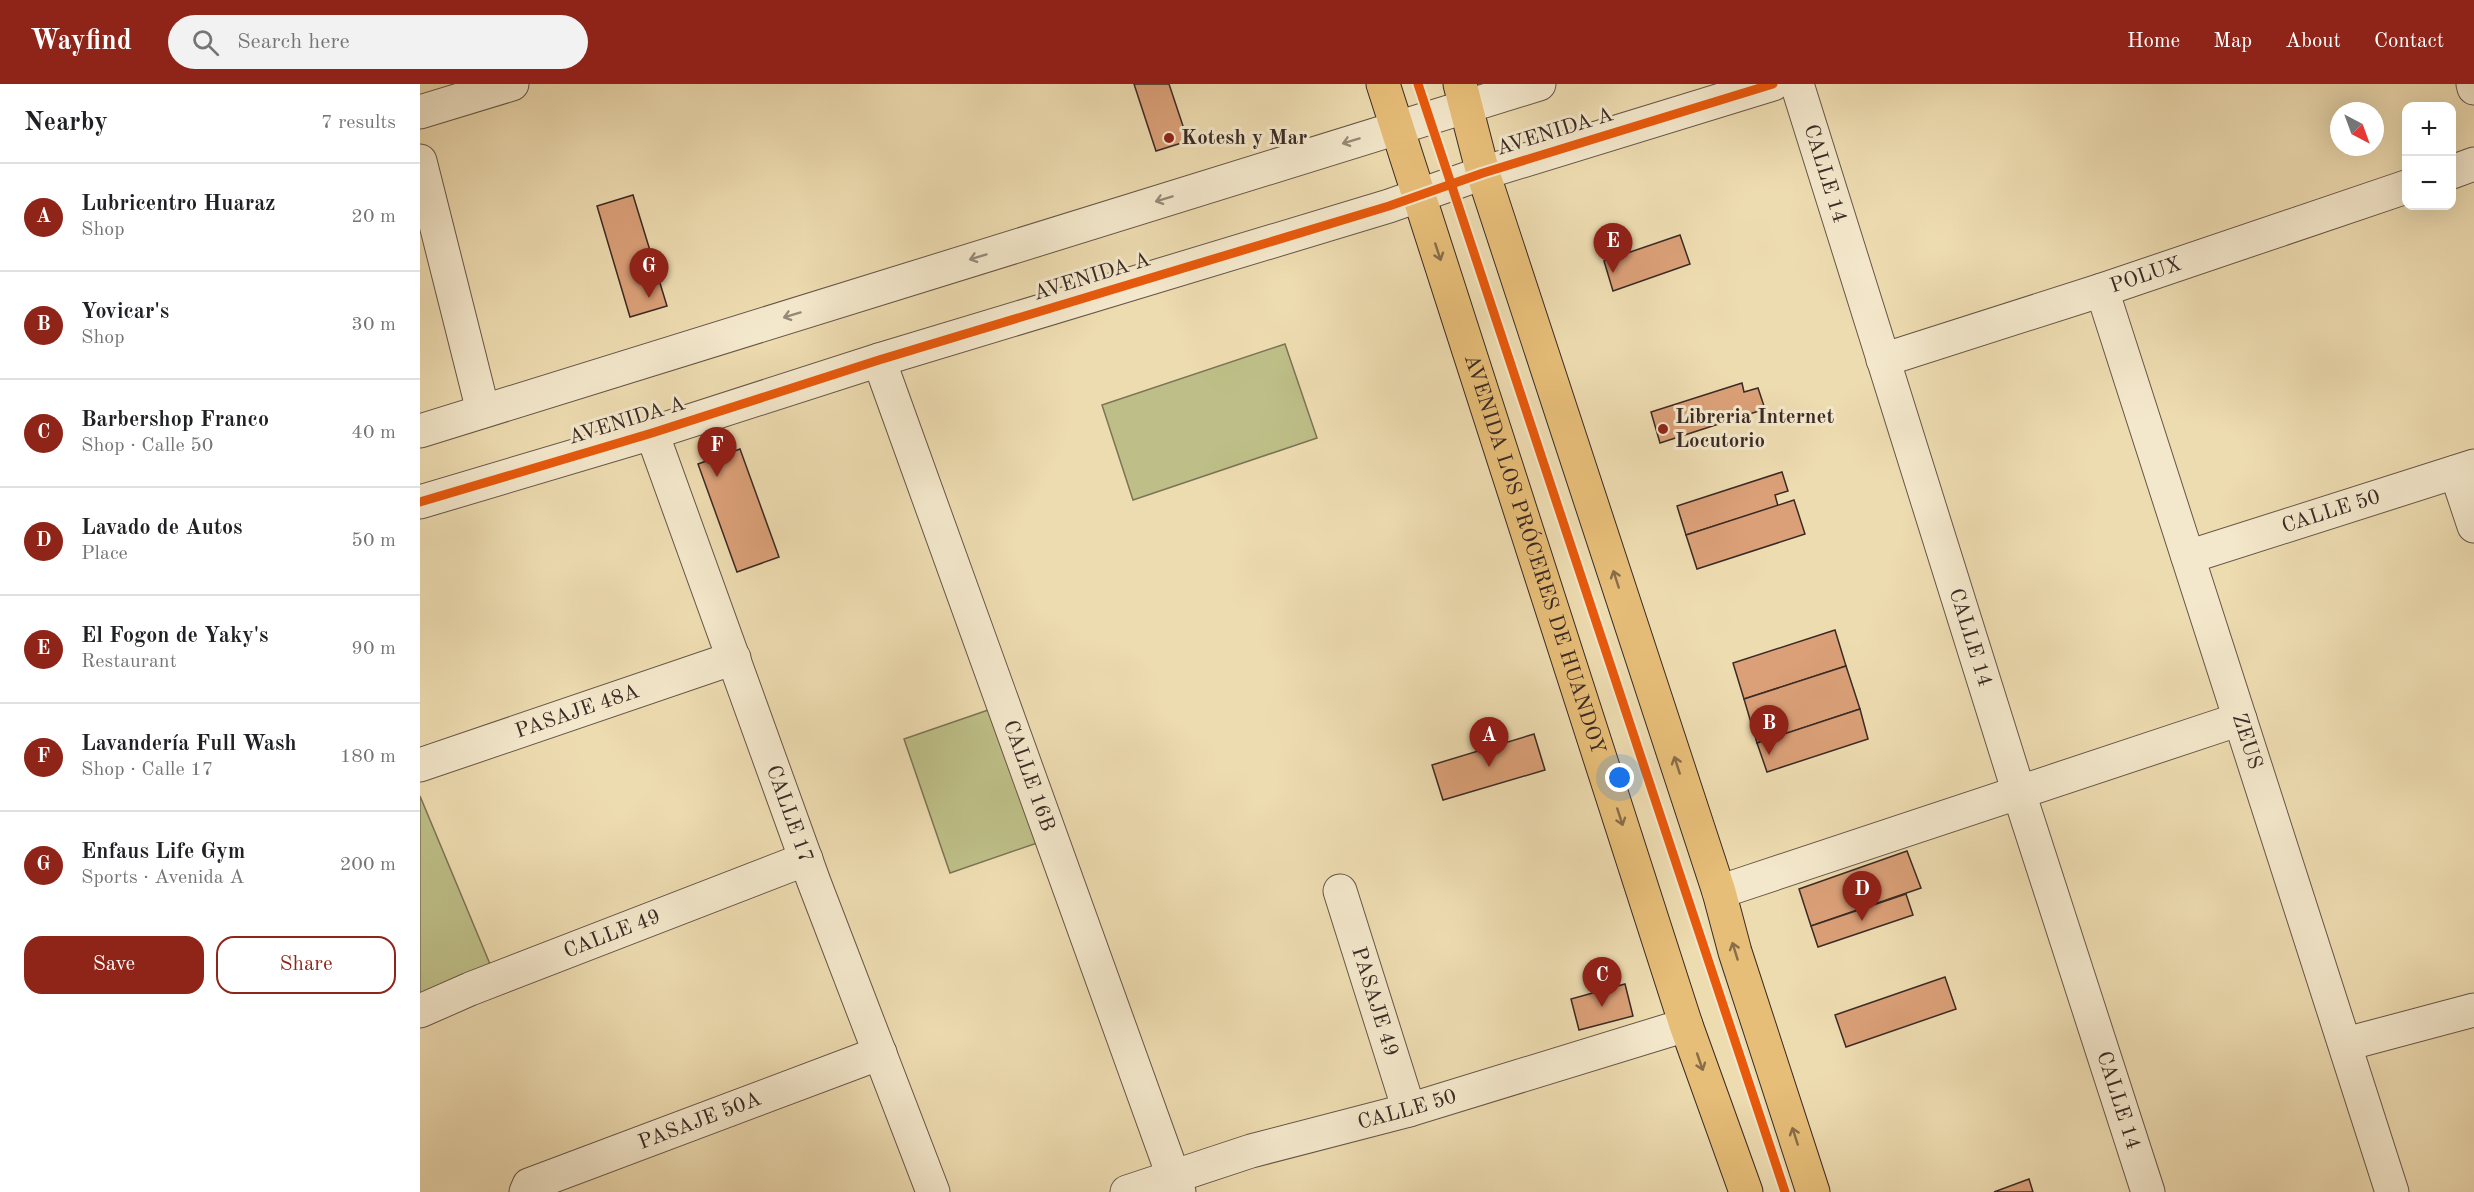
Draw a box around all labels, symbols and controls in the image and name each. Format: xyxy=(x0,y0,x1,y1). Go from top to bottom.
search box xyxy=(168,15,588,69)
icon: search xyxy=(189,26,222,59)
text: Wayfind xyxy=(30,28,132,56)
text: Search here xyxy=(237,31,350,53)
text: Home xyxy=(2127,31,2180,52)
text: Map xyxy=(2213,31,2252,52)
text: About xyxy=(2285,31,2341,52)
text: Contact xyxy=(2374,31,2444,52)
north arrow xyxy=(2330,102,2384,156)
map controls xyxy=(2402,102,2456,210)
button: + xyxy=(2402,102,2456,156)
street label: AVENIDA A xyxy=(1494,104,1616,160)
text: Nearby xyxy=(24,110,108,136)
text: 7 results xyxy=(321,113,396,133)
street label: CALLE 14 xyxy=(1800,122,1850,225)
place label: Kotesh y Mar xyxy=(1181,128,1307,149)
marker: Kotesh y Mar xyxy=(1162,131,1176,145)
one-way arrow xyxy=(1341,136,1360,147)
button: − xyxy=(2402,156,2456,210)
text: Lubricentro Huaraz xyxy=(81,193,275,215)
one-way arrow xyxy=(1155,194,1174,205)
text: A xyxy=(36,207,51,227)
text: 20 m xyxy=(351,207,396,227)
text: Shop xyxy=(81,220,125,240)
pin: E xyxy=(1594,224,1632,273)
one-way arrow xyxy=(1433,242,1444,261)
pin: G xyxy=(630,248,668,298)
street label: AVENIDA A xyxy=(1031,249,1153,305)
one-way arrow xyxy=(969,252,988,263)
street label: POLUX xyxy=(2107,253,2184,297)
text: Yovicar's xyxy=(81,301,169,323)
one-way arrow xyxy=(783,310,802,321)
text: B xyxy=(36,315,51,335)
text: 30 m xyxy=(351,315,396,335)
text: Shop xyxy=(81,328,125,348)
street label: AVENIDA LOS PRÓCERES DE HUANDOY xyxy=(1458,350,1612,756)
street label: AVENIDA A xyxy=(566,393,688,449)
place label: Libreria Internet Locutorio xyxy=(1675,407,1834,452)
text: Barbershop Franco xyxy=(81,409,269,431)
marker: Libreria Internet Locutorio xyxy=(1656,422,1670,436)
text: C xyxy=(37,423,50,443)
text: 40 m xyxy=(351,423,396,443)
pin: F xyxy=(698,428,736,477)
text: Shop · Calle 50 xyxy=(81,436,213,456)
street label: CALLE 50 xyxy=(2279,486,2383,537)
text: Lavado de Autos xyxy=(81,517,242,539)
text: D xyxy=(36,531,51,551)
text: 50 m xyxy=(351,531,396,551)
text: Place xyxy=(81,544,128,564)
one-way arrow xyxy=(1610,570,1621,589)
street label: CALLE 14 xyxy=(1945,586,1996,689)
text: El Fogon de Yaky's xyxy=(81,625,269,647)
text: E xyxy=(37,639,50,659)
text: 90 m xyxy=(351,639,396,659)
text: Restaurant xyxy=(81,652,177,672)
street label: PASAJE 48A xyxy=(512,681,642,742)
pin: B xyxy=(1750,706,1788,755)
street label: ZEUS xyxy=(2228,711,2266,772)
street label: CALLE 16B xyxy=(999,717,1059,834)
pin: A xyxy=(1470,718,1508,767)
text: Lavandería Full Wash xyxy=(81,733,297,755)
text: F xyxy=(37,747,50,767)
text: 180 m xyxy=(340,747,396,767)
one-way arrow xyxy=(1671,756,1682,775)
text: Shop · Calle 17 xyxy=(81,760,213,780)
street label: CALLE 17 xyxy=(762,762,817,865)
your location xyxy=(1605,763,1634,792)
one-way arrow xyxy=(1615,807,1626,826)
text: Enfaus Life Gym xyxy=(81,841,245,863)
text: G xyxy=(36,855,51,875)
text: 200 m xyxy=(340,855,396,875)
text: Sports · Avenida A xyxy=(81,868,245,888)
pin: D xyxy=(1842,872,1882,921)
street label: CALLE 49 xyxy=(561,906,663,962)
button: Save xyxy=(24,936,204,994)
button: Share xyxy=(216,936,396,994)
one-way arrow xyxy=(1729,942,1740,961)
street label: PASAJE 49 xyxy=(1348,944,1402,1059)
pin: C xyxy=(1582,958,1622,1007)
street label: CALLE 14 xyxy=(2093,1049,2144,1152)
one-way arrow xyxy=(1695,1053,1706,1071)
street label: CALLE 50 xyxy=(1355,1086,1459,1133)
street label: PASAJE 50A xyxy=(635,1088,764,1153)
one-way arrow xyxy=(1789,1127,1800,1146)

